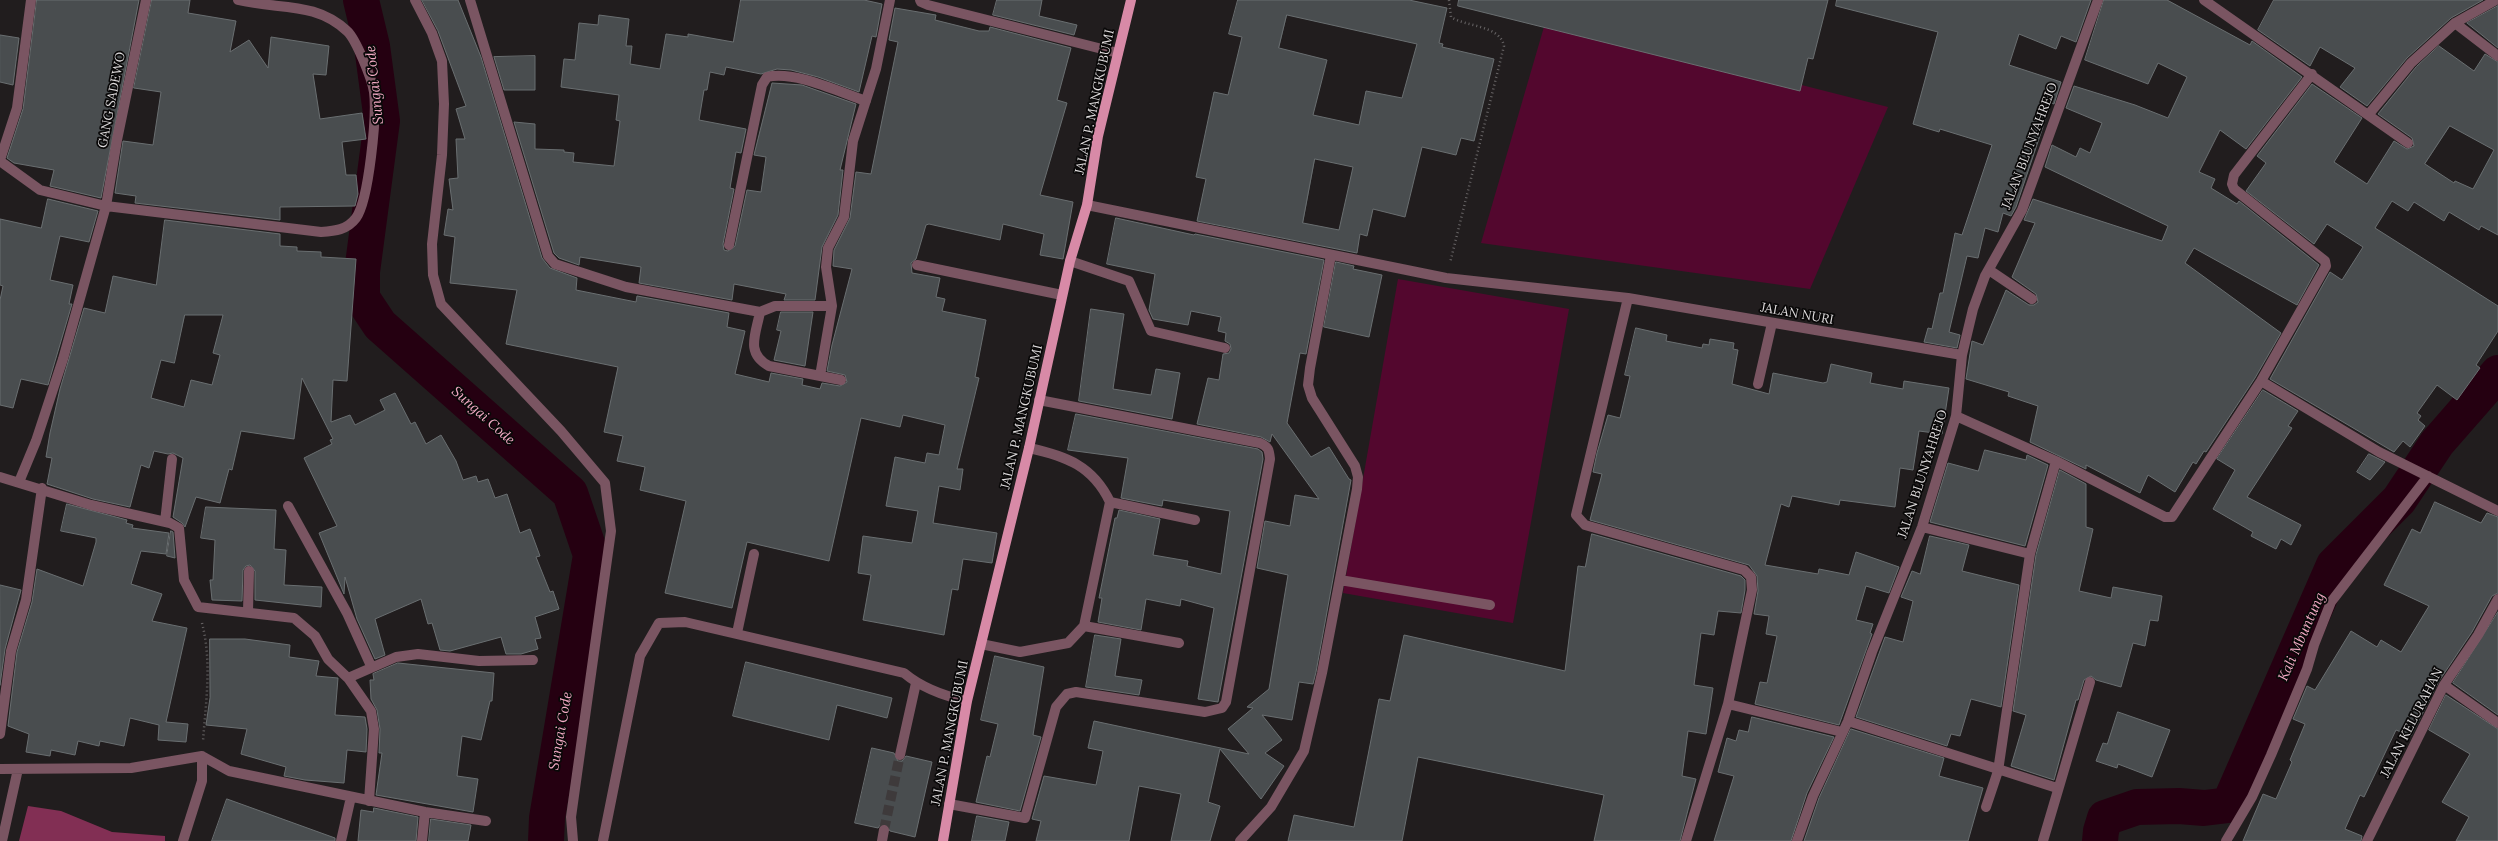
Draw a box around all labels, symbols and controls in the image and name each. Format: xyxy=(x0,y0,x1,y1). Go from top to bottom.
street label: JALAN P. MANGKUBUMI xyxy=(1072,28,1118,176)
water label: Sungai Code xyxy=(363,45,387,125)
street label: GANG SADEWO xyxy=(95,51,129,149)
street label: JALAN BLUNYAHREJO xyxy=(1999,81,2061,211)
street label: JALAN NURI xyxy=(1759,300,1835,328)
street label: JALAN P. MANGKUBUMI xyxy=(998,343,1046,491)
water label: Sungai Code xyxy=(448,383,518,449)
street label: JALAN BLUNYAHREJO xyxy=(1895,408,1951,540)
water label: Kali Mbuntung xyxy=(2275,590,2329,684)
street label: JALAN P. MANGKUBUMI xyxy=(928,659,972,807)
street label: JALAN KELURAHAN xyxy=(2378,666,2446,780)
water label: Sungai Code xyxy=(546,690,576,772)

